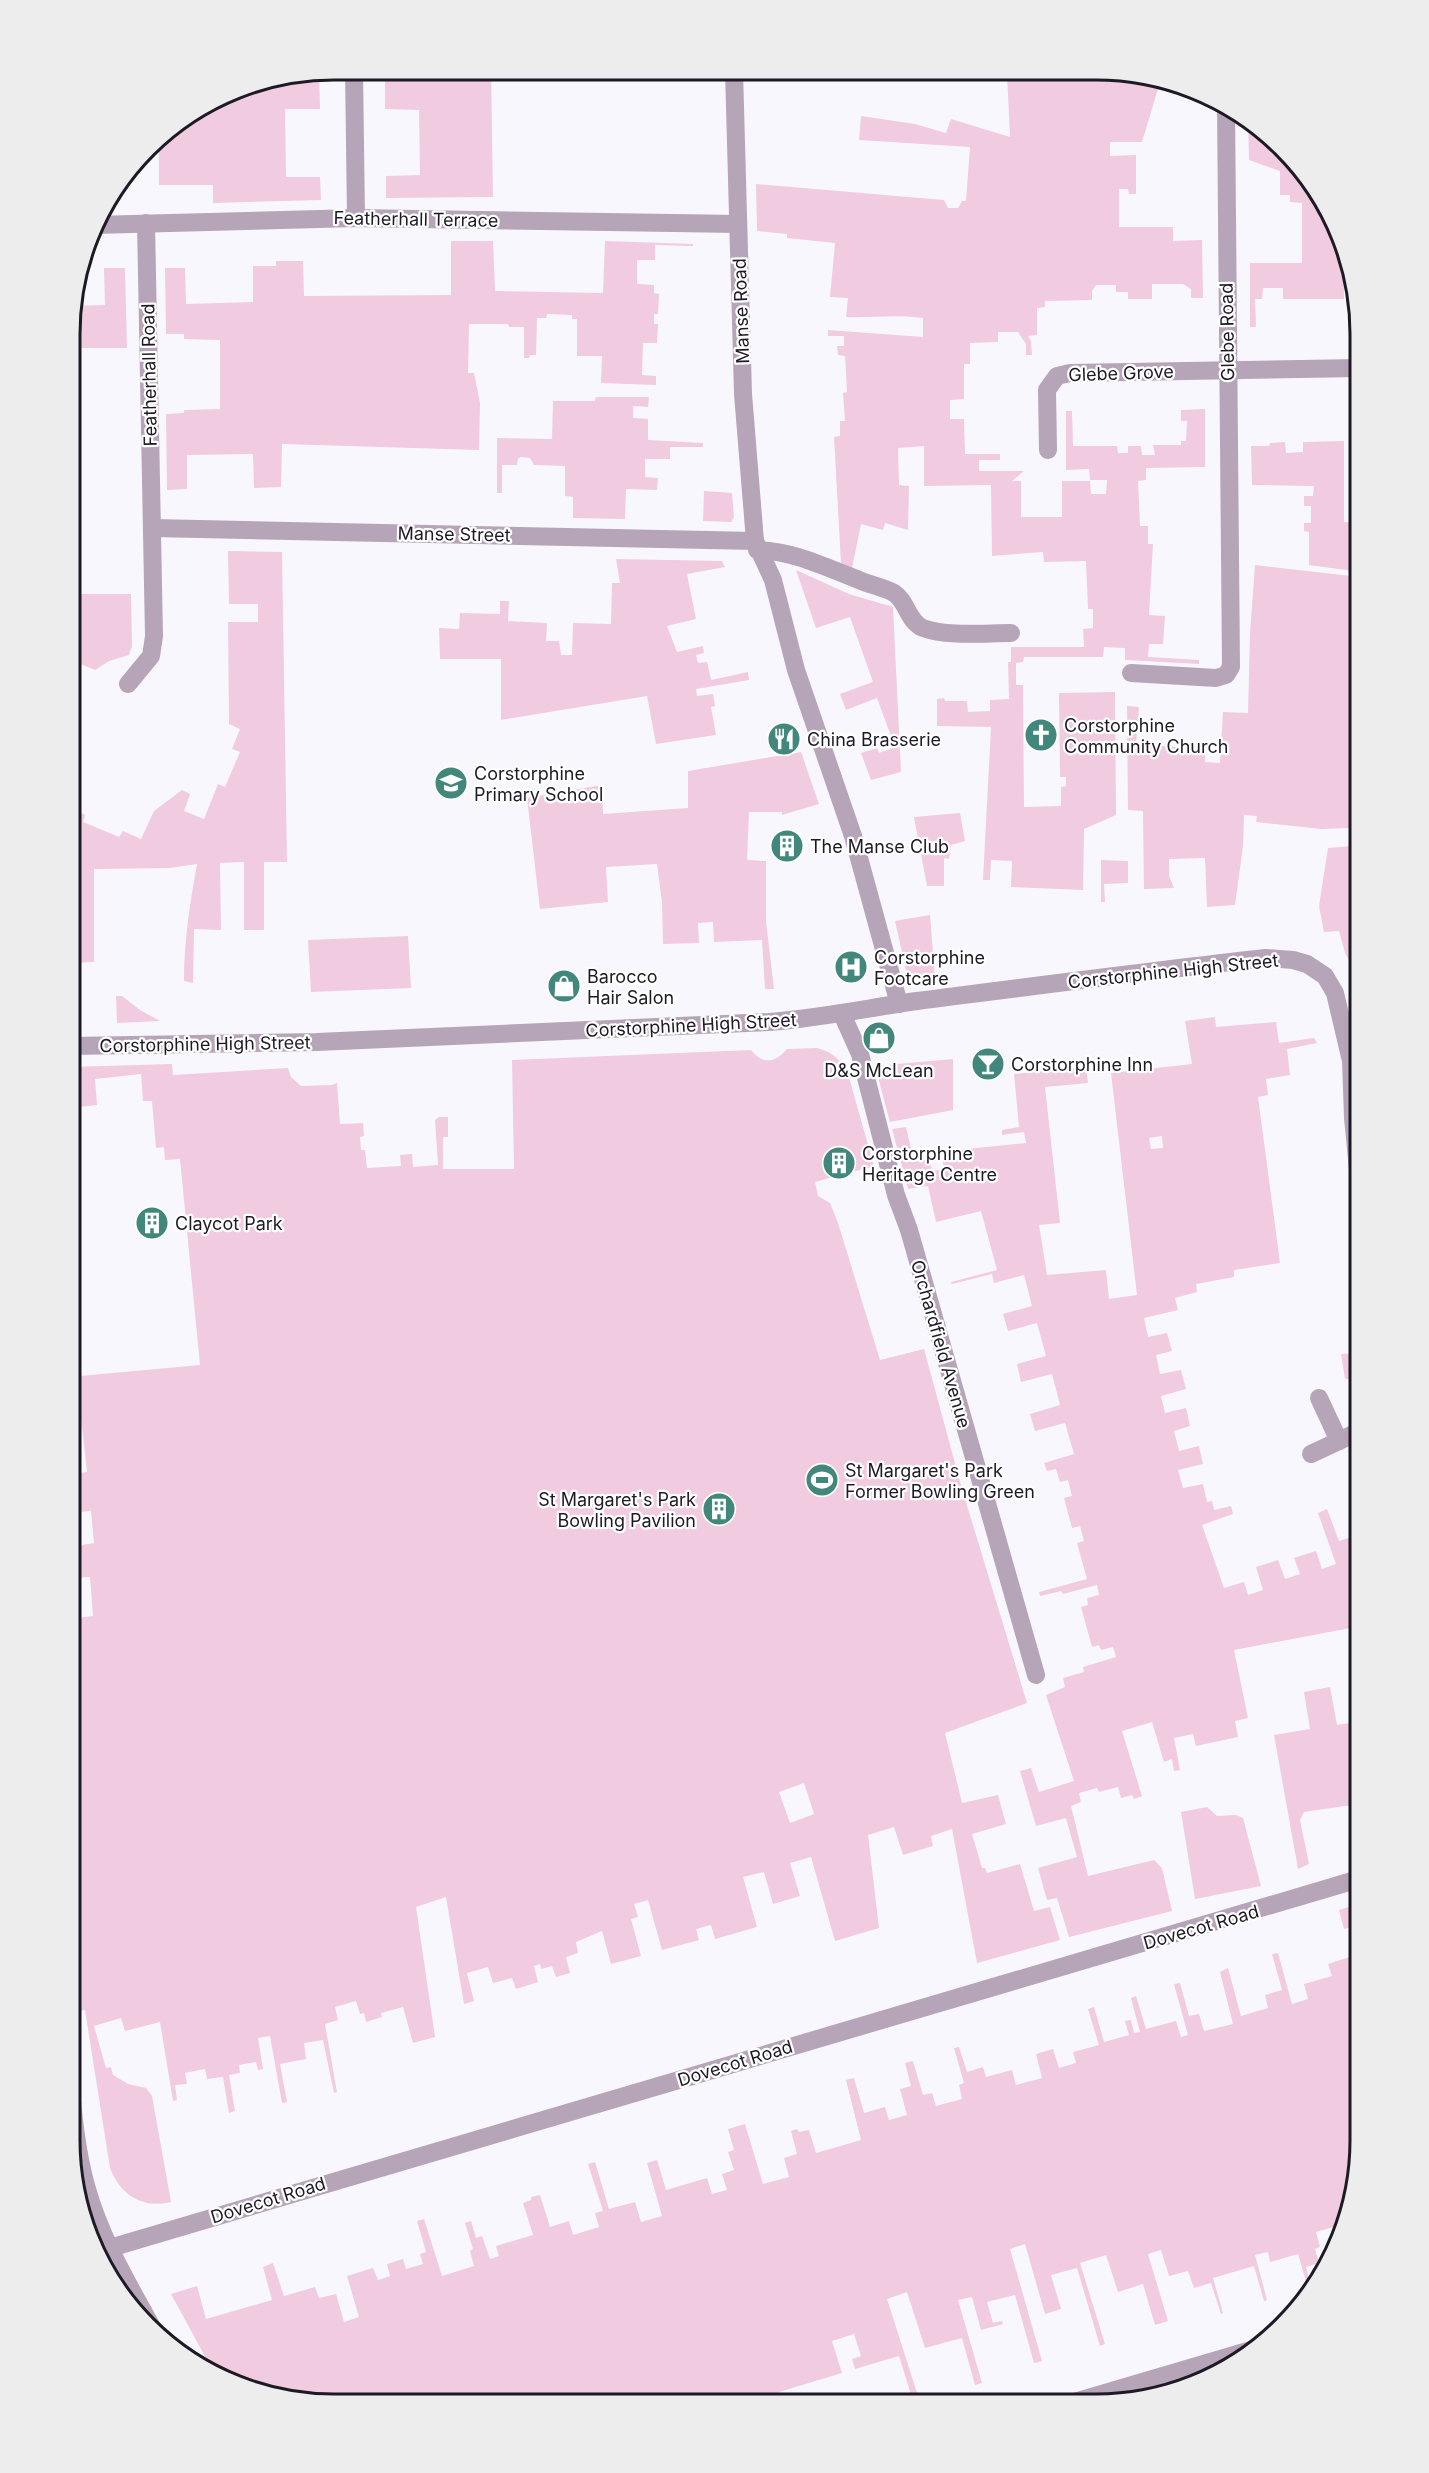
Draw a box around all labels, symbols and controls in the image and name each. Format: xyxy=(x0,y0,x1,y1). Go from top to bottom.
street label: Featherhall Terrace xyxy=(333,207,499,231)
street label: Manse Road xyxy=(729,258,753,364)
street label: Glebe Road xyxy=(1216,283,1238,381)
street label: Featherhall Road xyxy=(137,303,161,447)
street label: Glebe Grove xyxy=(1068,361,1174,385)
street label: Manse Street xyxy=(397,523,511,545)
place label: Corstorphine Community Church xyxy=(1064,715,1228,757)
church icon: Corstorphine Community Church xyxy=(1023,717,1059,753)
restaurant icon: China Brasserie xyxy=(766,721,802,757)
place label: China Brasserie xyxy=(807,729,941,750)
place label: Corstorphine Primary School xyxy=(474,763,603,805)
school or university icon: Corstorphine Primary School xyxy=(433,765,469,801)
building icon: The Manse Club xyxy=(769,828,805,864)
place label: The Manse Club xyxy=(810,836,949,857)
place label: Corstorphine Footcare xyxy=(874,947,985,989)
hospital icon: Corstorphine Footcare xyxy=(833,949,869,985)
street label: Corstorphine High Street xyxy=(1067,950,1279,992)
place label: Barocco Hair Salon xyxy=(587,966,674,1008)
shop icon: Barocco Hair Salon xyxy=(546,968,582,1004)
street label: Corstorphine High Street xyxy=(585,1009,797,1041)
shop icon: D&S McLean xyxy=(861,1020,897,1056)
street label: Corstorphine High Street xyxy=(99,1032,311,1056)
bar icon: Corstorphine Inn xyxy=(970,1046,1006,1082)
place label: Corstorphine Inn xyxy=(1011,1054,1153,1075)
place label: D&S McLean xyxy=(824,1060,934,1081)
place label: Corstorphine Heritage Centre xyxy=(862,1143,997,1185)
building icon: Corstorphine Heritage Centre xyxy=(821,1145,857,1181)
building icon: Claycot Park xyxy=(134,1205,170,1241)
place label: Claycot Park xyxy=(175,1213,283,1234)
street label: Orchardfield Avenue xyxy=(907,1257,975,1431)
place label: St Margaret's Park Former Bowling Green xyxy=(845,1460,1035,1502)
sports icon: St Margaret's Park Former Bowling Green xyxy=(804,1462,840,1498)
place label: St Margaret's Park Bowling Pavilion xyxy=(538,1489,696,1531)
building icon: St Margaret's Park Bowling Pavilion xyxy=(701,1491,737,1527)
street label: Dovecot Road xyxy=(1141,1900,1261,1954)
street label: Dovecot Road xyxy=(675,2036,795,2090)
street label: Dovecot Road xyxy=(208,2173,328,2227)

